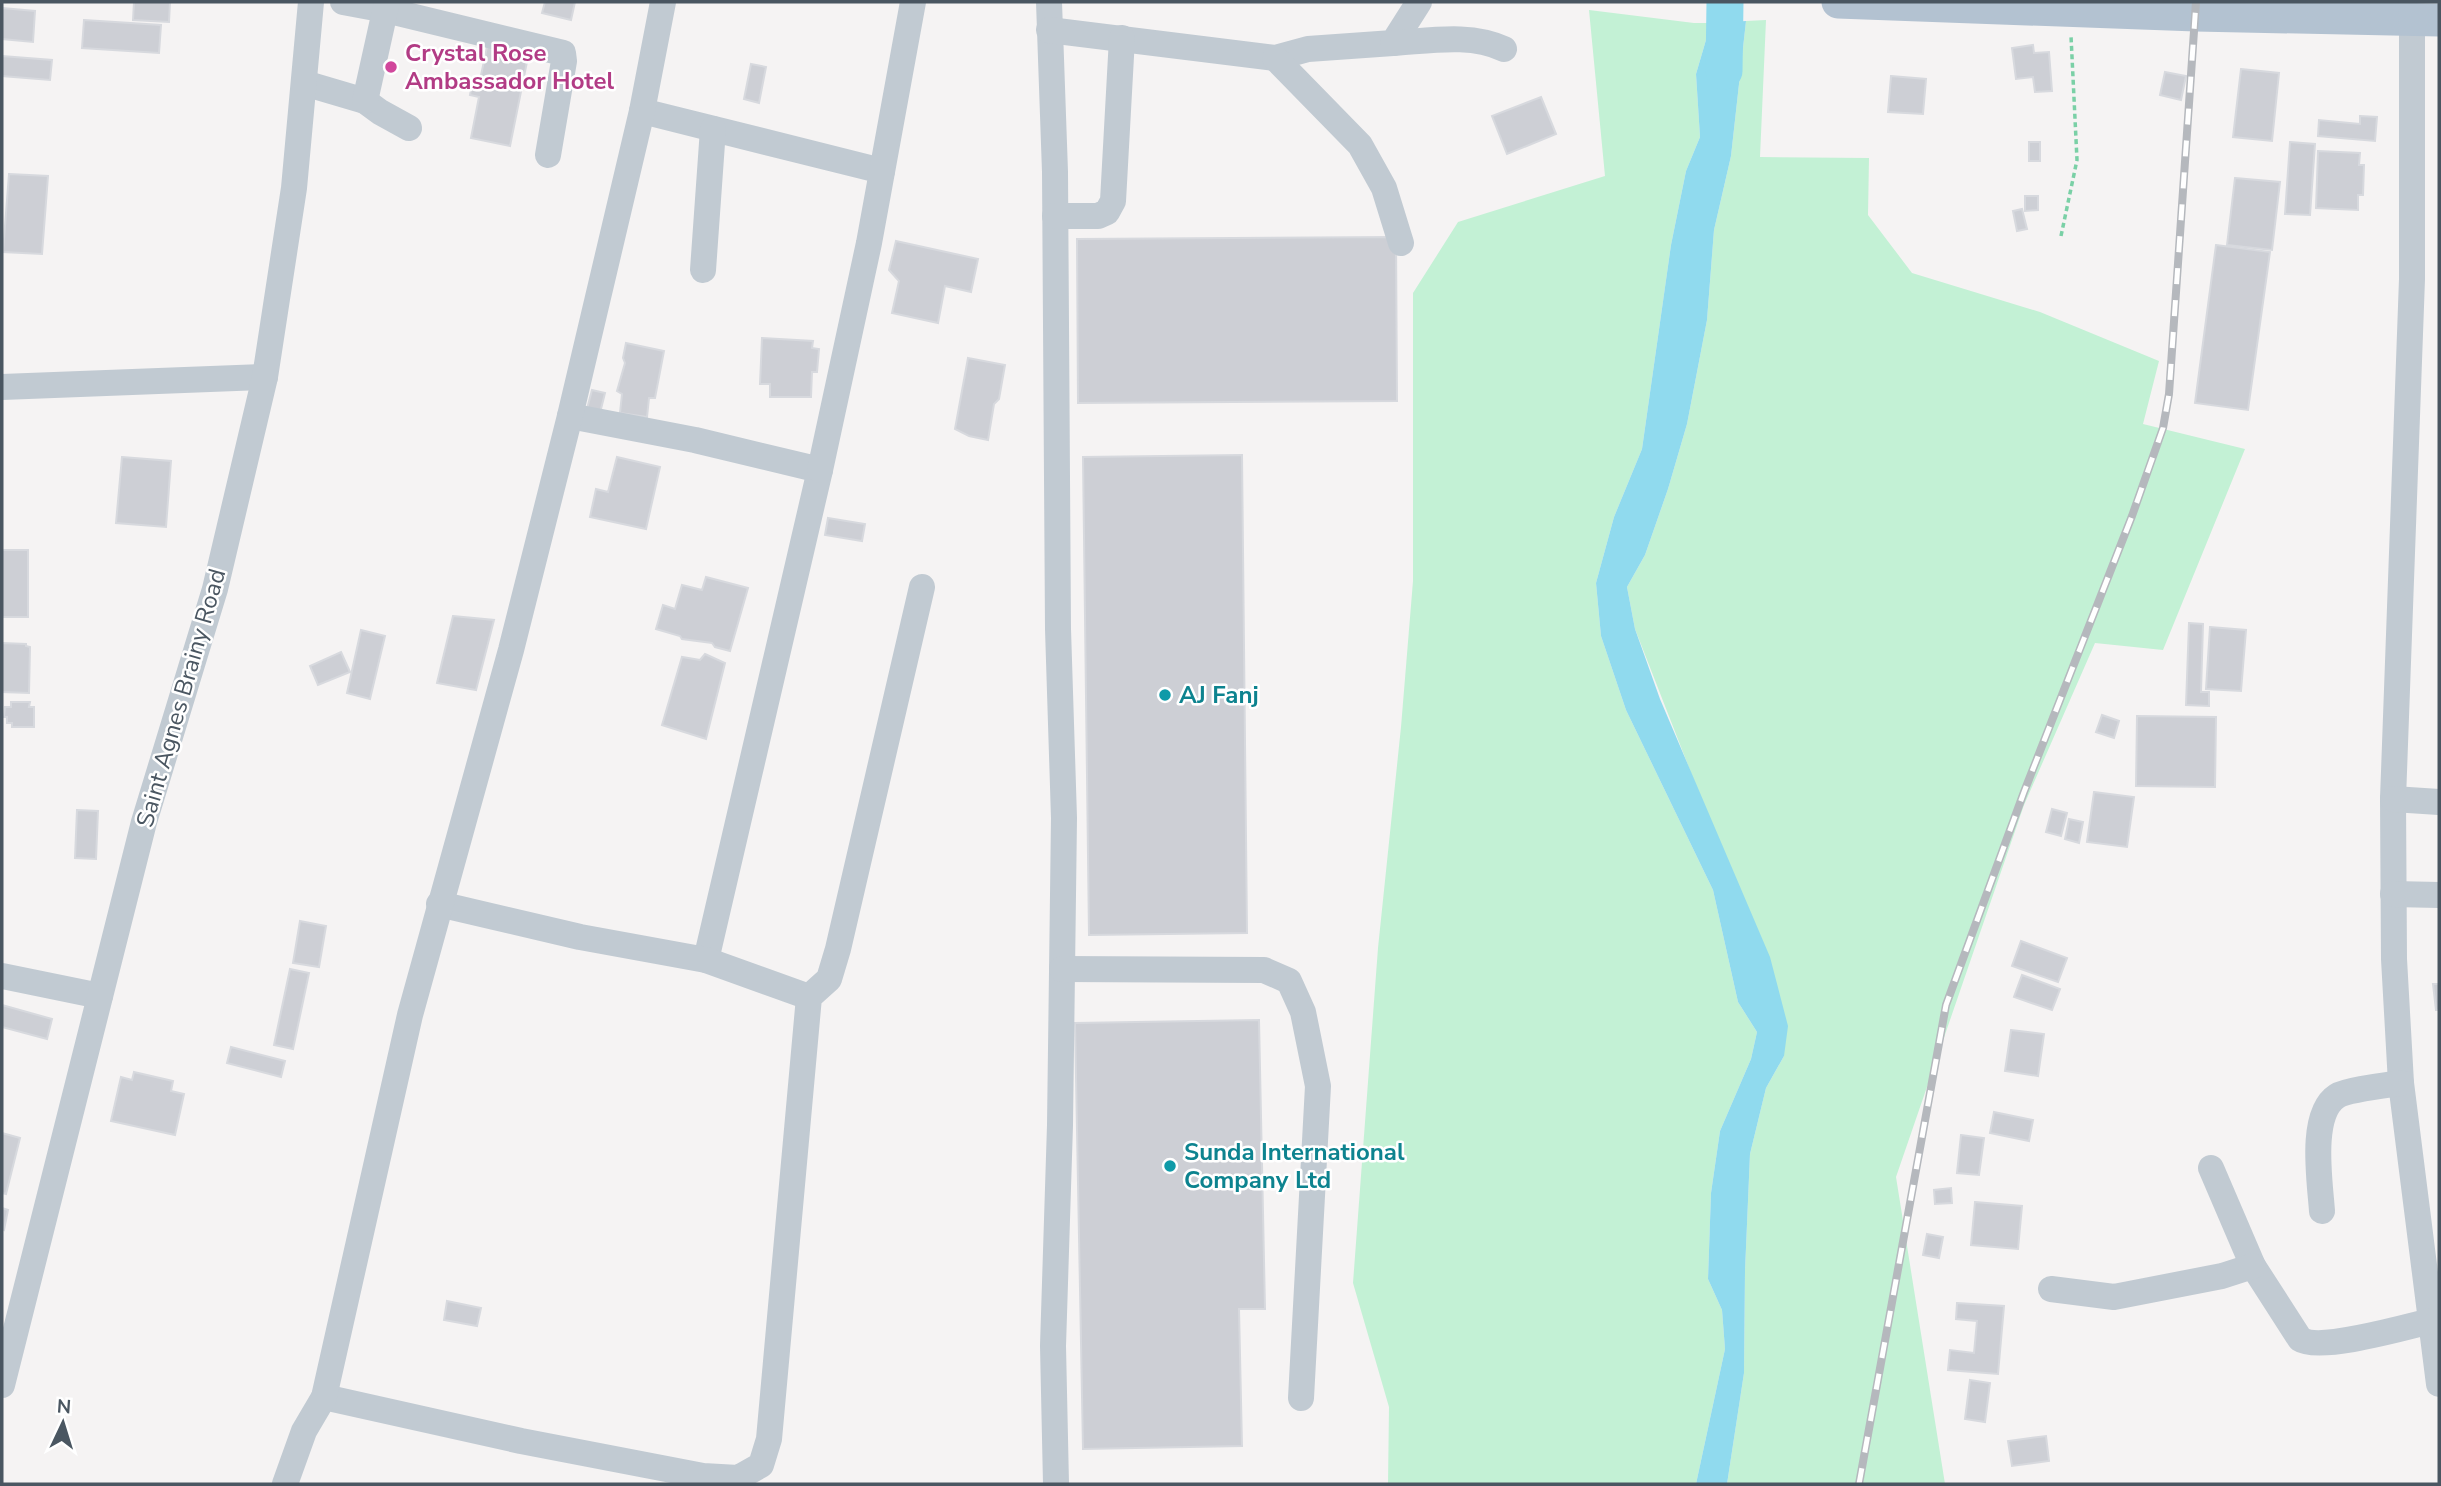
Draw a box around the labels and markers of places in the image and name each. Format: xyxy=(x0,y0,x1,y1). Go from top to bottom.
place label: Crystal Rose Ambassador Hotel xyxy=(405,37,614,97)
marker: Crystal Rose Ambassador Hotel xyxy=(383,59,399,75)
place label: AJ Fanj xyxy=(1179,679,1259,711)
marker: AJ Fanj xyxy=(1157,687,1173,703)
place label: Sunda International Company Ltd xyxy=(1184,1136,1405,1196)
marker: Sunda International Company Ltd xyxy=(1162,1158,1178,1174)

